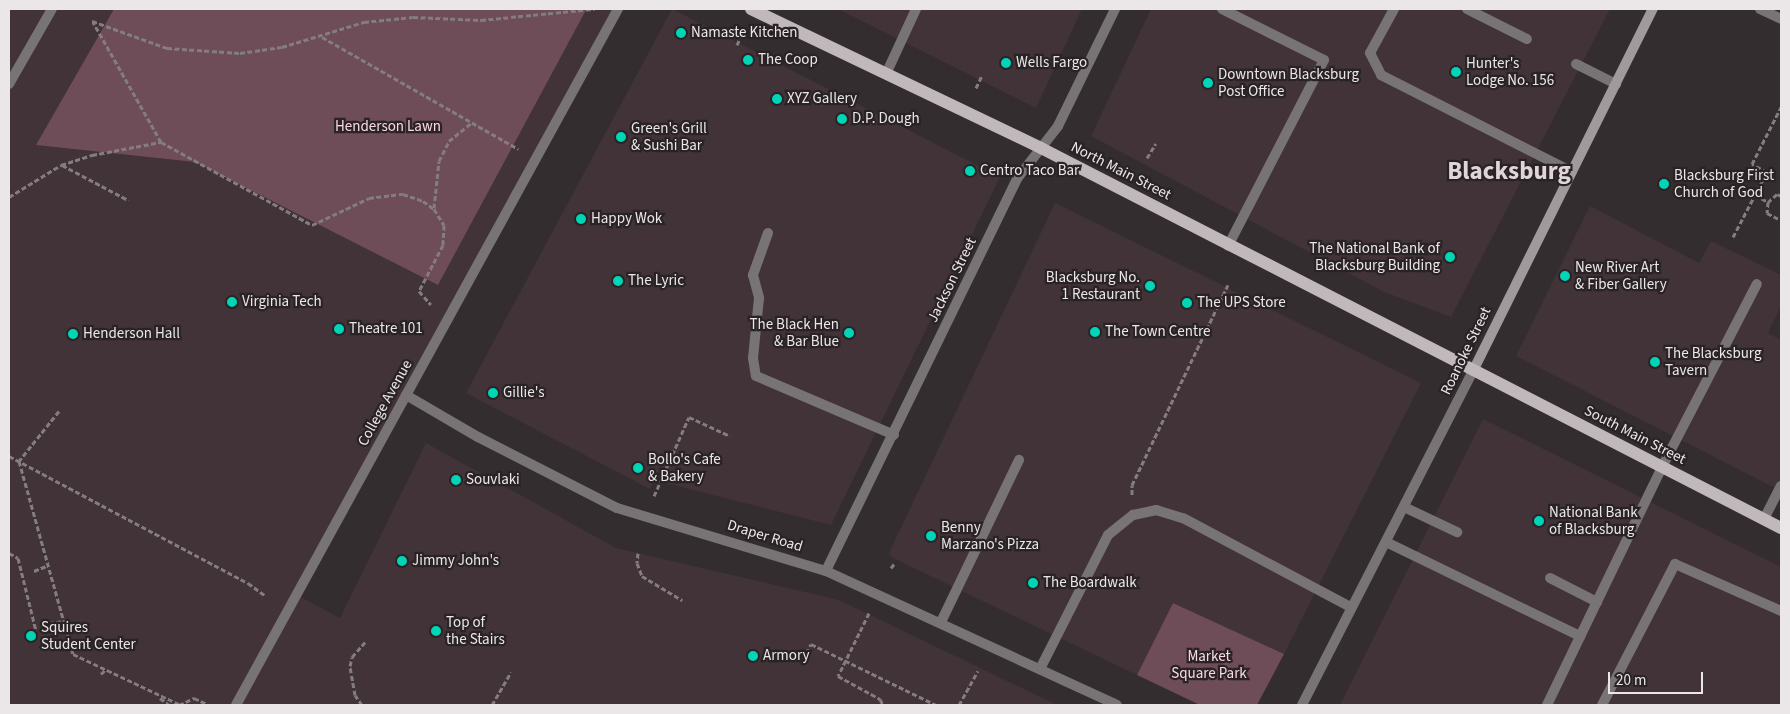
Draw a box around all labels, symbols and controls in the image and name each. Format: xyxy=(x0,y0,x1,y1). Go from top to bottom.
place label: Namaste Kitchen xyxy=(691,24,797,42)
marker: Namaste Kitchen xyxy=(675,27,687,39)
place label: The Coop xyxy=(758,51,818,69)
marker: The Coop xyxy=(742,54,754,66)
place label: Wells Fargo xyxy=(1016,54,1087,72)
place label: Hunter's Lodge No. 156 xyxy=(1466,54,1554,89)
marker: Wells Fargo xyxy=(1000,57,1012,69)
place label: Downtown Blacksburg Post Office xyxy=(1218,65,1359,100)
marker: Hunter's Lodge No. 156 xyxy=(1450,66,1462,78)
marker: Downtown Blacksburg Post Office xyxy=(1202,77,1214,89)
place label: XYZ Gallery xyxy=(787,90,857,108)
marker: XYZ Gallery xyxy=(771,93,783,105)
place label: D.P. Dough xyxy=(852,110,920,128)
marker: D.P. Dough xyxy=(836,113,848,125)
park label: Henderson Lawn xyxy=(335,118,441,136)
place label: Green's Grill & Sushi Bar xyxy=(631,119,707,154)
marker: Green's Grill & Sushi Bar xyxy=(615,131,627,143)
street label: North Main Street xyxy=(1068,138,1174,204)
district label: Blacksburg xyxy=(1447,156,1571,186)
place label: Centro Taco Bar xyxy=(980,162,1079,180)
marker: Centro Taco Bar xyxy=(964,165,976,177)
place label: Blacksburg First Church of God xyxy=(1674,166,1774,201)
marker: Blacksburg First Church of God xyxy=(1658,178,1670,190)
place label: Happy Wok xyxy=(591,210,662,228)
marker: Happy Wok xyxy=(575,213,587,225)
street label: Jackson Street xyxy=(924,235,980,325)
place label: The National Bank of Blacksburg Building xyxy=(1309,239,1440,274)
marker: The National Bank of Blacksburg Building xyxy=(1444,251,1456,263)
place label: New River Art & Fiber Gallery xyxy=(1575,258,1667,293)
place label: Blacksburg No. 1 Restaurant xyxy=(1046,268,1140,303)
marker: New River Art & Fiber Gallery xyxy=(1559,270,1571,282)
place label: The Lyric xyxy=(628,272,684,290)
marker: The Lyric xyxy=(612,275,624,287)
marker: Blacksburg No. 1 Restaurant xyxy=(1144,280,1156,292)
place label: Virginia Tech xyxy=(242,293,322,311)
place label: The UPS Store xyxy=(1197,294,1286,312)
marker: Virginia Tech xyxy=(226,296,238,308)
marker: The UPS Store xyxy=(1181,297,1193,309)
street label: Roanoke Street xyxy=(1437,304,1495,398)
place label: The Black Hen & Bar Blue xyxy=(749,315,839,350)
place label: Theatre 101 xyxy=(349,320,423,338)
marker: Theatre 101 xyxy=(333,323,345,335)
place label: The Town Centre xyxy=(1105,323,1211,341)
place label: Henderson Hall xyxy=(83,325,180,343)
marker: The Town Centre xyxy=(1089,326,1101,338)
marker: The Black Hen & Bar Blue xyxy=(843,327,855,339)
marker: Henderson Hall xyxy=(67,328,79,340)
place label: The Blacksburg Tavern xyxy=(1665,344,1761,379)
marker: The Blacksburg Tavern xyxy=(1649,356,1661,368)
street label: College Avenue xyxy=(354,357,416,449)
place label: Gillie's xyxy=(503,384,544,402)
marker: Gillie's xyxy=(487,387,499,399)
street label: South Main Street xyxy=(1581,402,1689,468)
place label: Bollo's Cafe & Bakery xyxy=(648,450,721,485)
marker: Bollo's Cafe & Bakery xyxy=(632,462,644,474)
place label: Souvlaki xyxy=(466,471,520,489)
marker: Souvlaki xyxy=(450,474,462,486)
place label: National Bank of Blacksburg xyxy=(1549,503,1638,538)
marker: National Bank of Blacksburg xyxy=(1533,515,1545,527)
street label: Draper Road xyxy=(725,516,805,556)
place label: Benny Marzano's Pizza xyxy=(941,518,1039,553)
marker: Benny Marzano's Pizza xyxy=(925,530,937,542)
place label: Jimmy John's xyxy=(412,552,499,570)
marker: Jimmy John's xyxy=(396,555,408,567)
place label: The Boardwalk xyxy=(1043,574,1137,592)
marker: The Boardwalk xyxy=(1027,577,1039,589)
place label: Top of the Stairs xyxy=(446,613,505,648)
place label: Squires Student Center xyxy=(41,618,136,653)
marker: Top of the Stairs xyxy=(430,625,442,637)
marker: Squires Student Center xyxy=(25,630,37,642)
place label: Armory xyxy=(763,647,810,665)
park label: Market Square Park xyxy=(1171,647,1247,682)
marker: Armory xyxy=(747,650,759,662)
scale bar xyxy=(1610,662,1705,694)
text: 20 m xyxy=(1616,670,1646,691)

